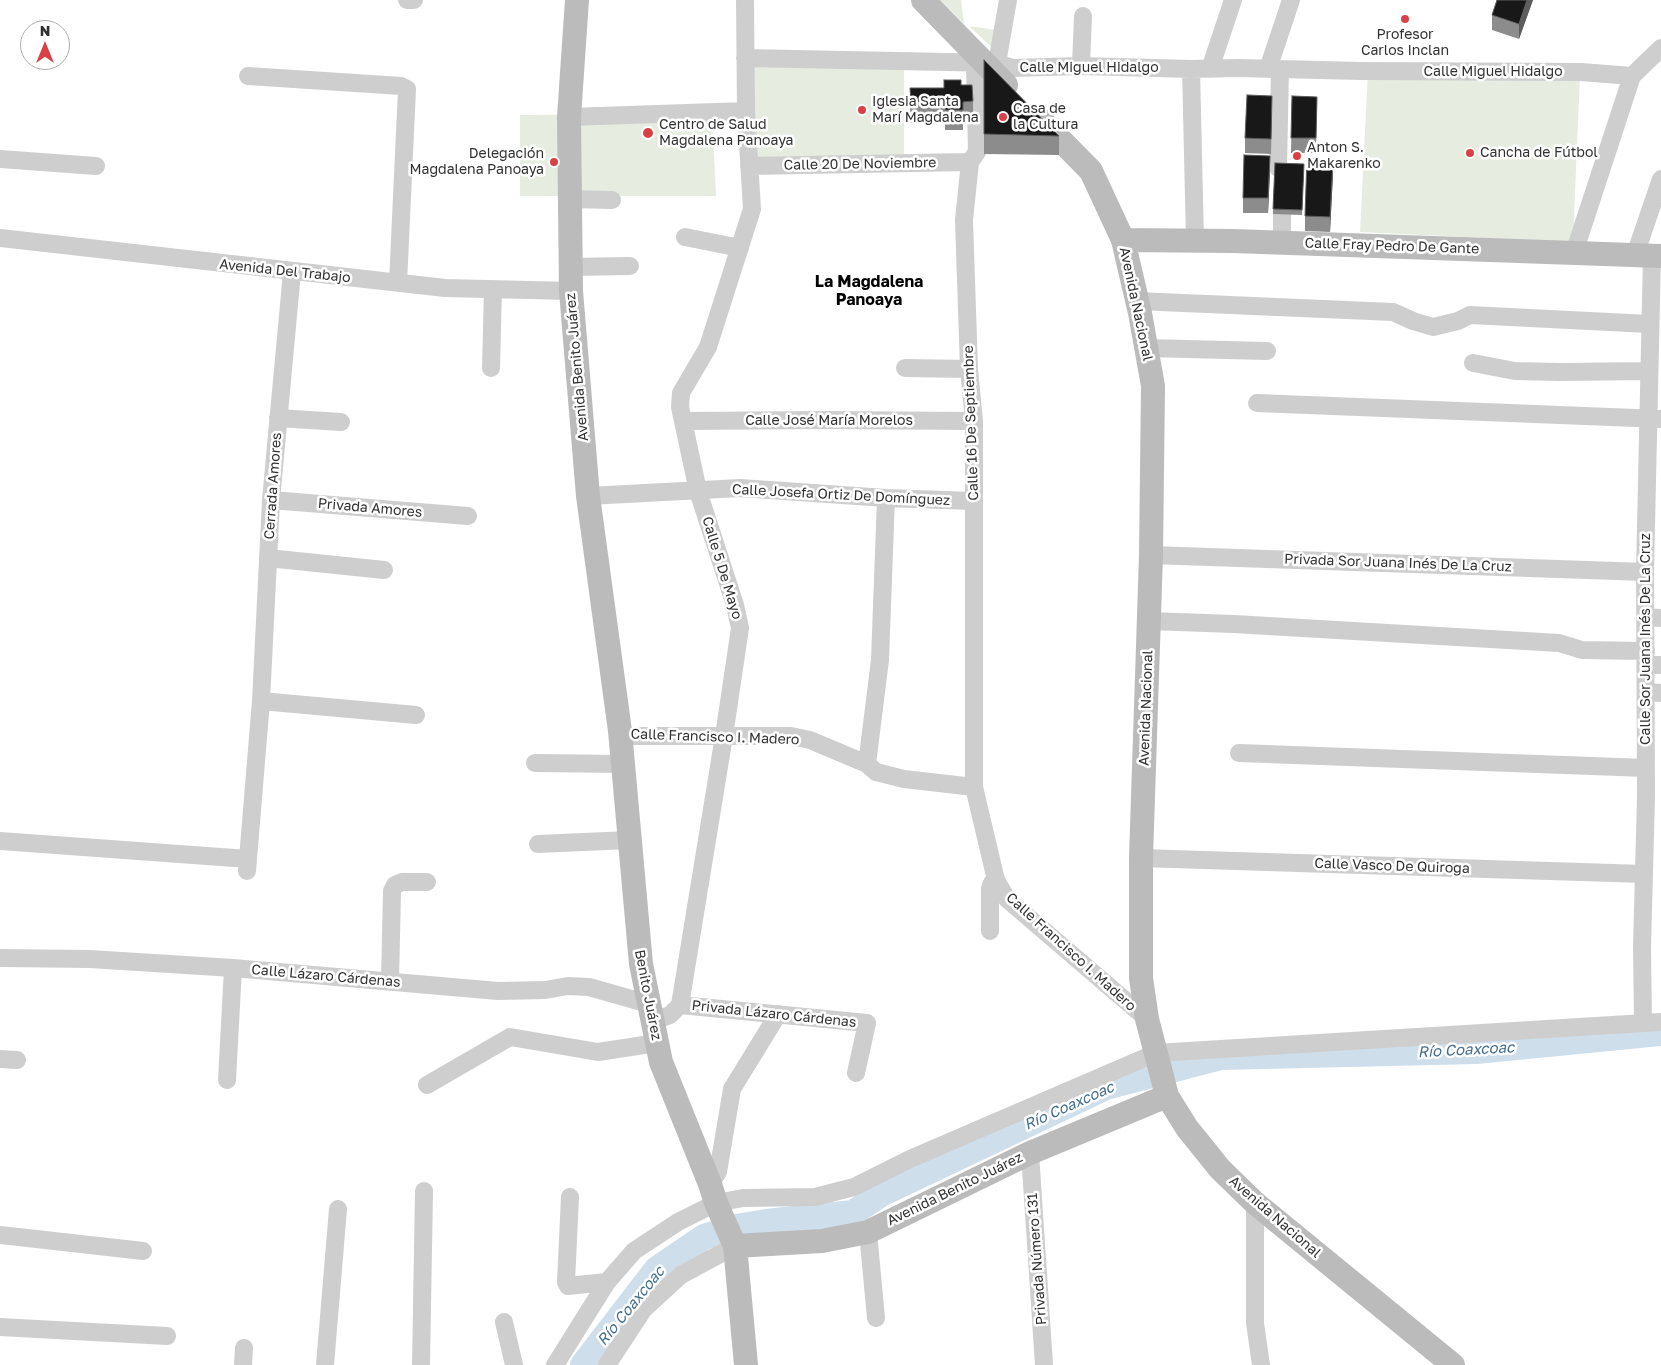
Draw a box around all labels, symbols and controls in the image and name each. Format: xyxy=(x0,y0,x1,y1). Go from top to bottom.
marker: Profesor Carlos Inclan xyxy=(1399,13,1411,25)
north arrow xyxy=(20,20,70,70)
text: N xyxy=(40,22,50,39)
place label: Profesor Carlos Inclan xyxy=(1361,27,1449,59)
street label: Calle Miguel Hidalgo xyxy=(1019,60,1159,76)
street label: Calle Miguel Hidalgo xyxy=(1423,64,1563,80)
place label: Iglesia Santa Marí Magdalena xyxy=(872,94,979,126)
place label: Casa de la Cultura xyxy=(1013,101,1078,134)
marker: Iglesia Santa Marí Magdalena xyxy=(856,104,868,116)
marker: Casa de la Cultura xyxy=(997,111,1009,123)
place label: Centro de Salud Magdalena Panoaya xyxy=(659,117,793,150)
marker: Centro de Salud Magdalena Panoaya xyxy=(641,126,655,140)
place label: Anton S. Makarenko xyxy=(1307,140,1381,172)
place label: Cancha de Fútbol xyxy=(1480,145,1598,161)
place label: Delegación Magdalena Panoaya xyxy=(410,146,544,178)
marker: Cancha de Fútbol xyxy=(1464,147,1476,159)
marker: Anton S. Makarenko xyxy=(1291,150,1303,162)
street label: Calle 20 De Noviembre xyxy=(784,154,936,174)
marker: Delegación Magdalena Panoaya xyxy=(548,156,560,168)
street label: Calle Fray Pedro De Gante xyxy=(1304,235,1480,257)
street label: Avenida Nacional xyxy=(1116,246,1156,362)
street label: Avenida Del Trabajo xyxy=(219,256,351,286)
district label: La Magdalena Panoaya xyxy=(815,272,923,310)
street label: Avenida Benito Juárez xyxy=(562,292,592,442)
street label: Calle 16 De Septiembre xyxy=(960,345,982,501)
street label: Calle José María Morelos xyxy=(745,413,913,429)
street label: Cerrada Amores xyxy=(261,432,285,540)
street label: Calle Josefa Ortiz De Domínguez xyxy=(731,481,951,509)
street label: Privada Amores xyxy=(317,495,423,521)
street label: Calle 5 De Mayo xyxy=(698,515,746,621)
street label: Calle Sor Juana Inés De La Cruz xyxy=(1638,533,1654,745)
street label: Privada Sor Juana Inés De La Cruz xyxy=(1284,551,1512,575)
street label: Avenida Nacional xyxy=(1136,650,1156,766)
street label: Calle Francisco I. Madero xyxy=(630,726,800,748)
street label: Calle Vasco De Quiroga xyxy=(1314,855,1470,877)
street label: Calle Francisco I. Madero xyxy=(1003,889,1139,1015)
street label: Benito Juárez xyxy=(631,948,665,1042)
street label: Calle Lázaro Cárdenas xyxy=(251,961,401,991)
street label: Privada Lázaro Cárdenas xyxy=(691,997,857,1031)
water label: Río Coaxcoac xyxy=(1417,1038,1515,1062)
water label: Río Coaxcoac xyxy=(1021,1078,1117,1134)
street label: Avenida Benito Juárez xyxy=(884,1149,1026,1229)
street label: Avenida Nacional xyxy=(1226,1173,1324,1261)
street label: Privada Número 131 xyxy=(1024,1192,1050,1326)
water label: Río Coaxcoac xyxy=(594,1263,668,1349)

